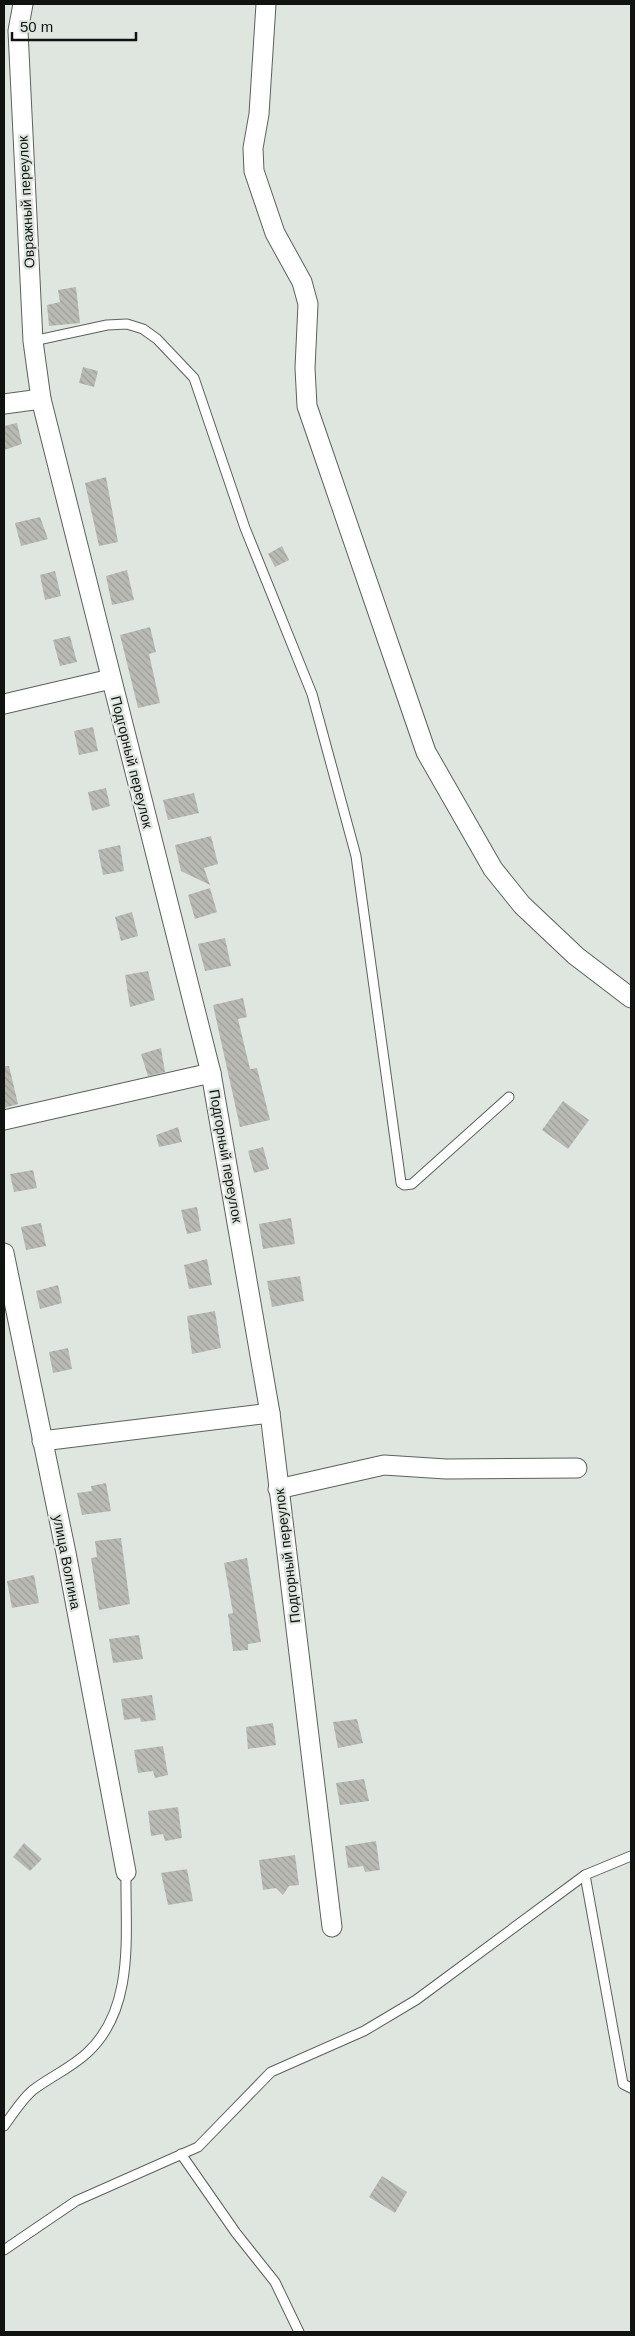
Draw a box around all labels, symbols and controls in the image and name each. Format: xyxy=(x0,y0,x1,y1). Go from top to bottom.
scale bar xyxy=(12,10,136,42)
text: 50 m xyxy=(20,18,53,35)
street label: Овражный переулок xyxy=(14,135,37,269)
street label: Подгорный переулок xyxy=(108,694,156,830)
street label: Подгорный переулок xyxy=(206,1088,246,1225)
street label: Подгорный переулок xyxy=(271,1487,303,1624)
street label: улица Волгина xyxy=(50,1513,84,1611)

